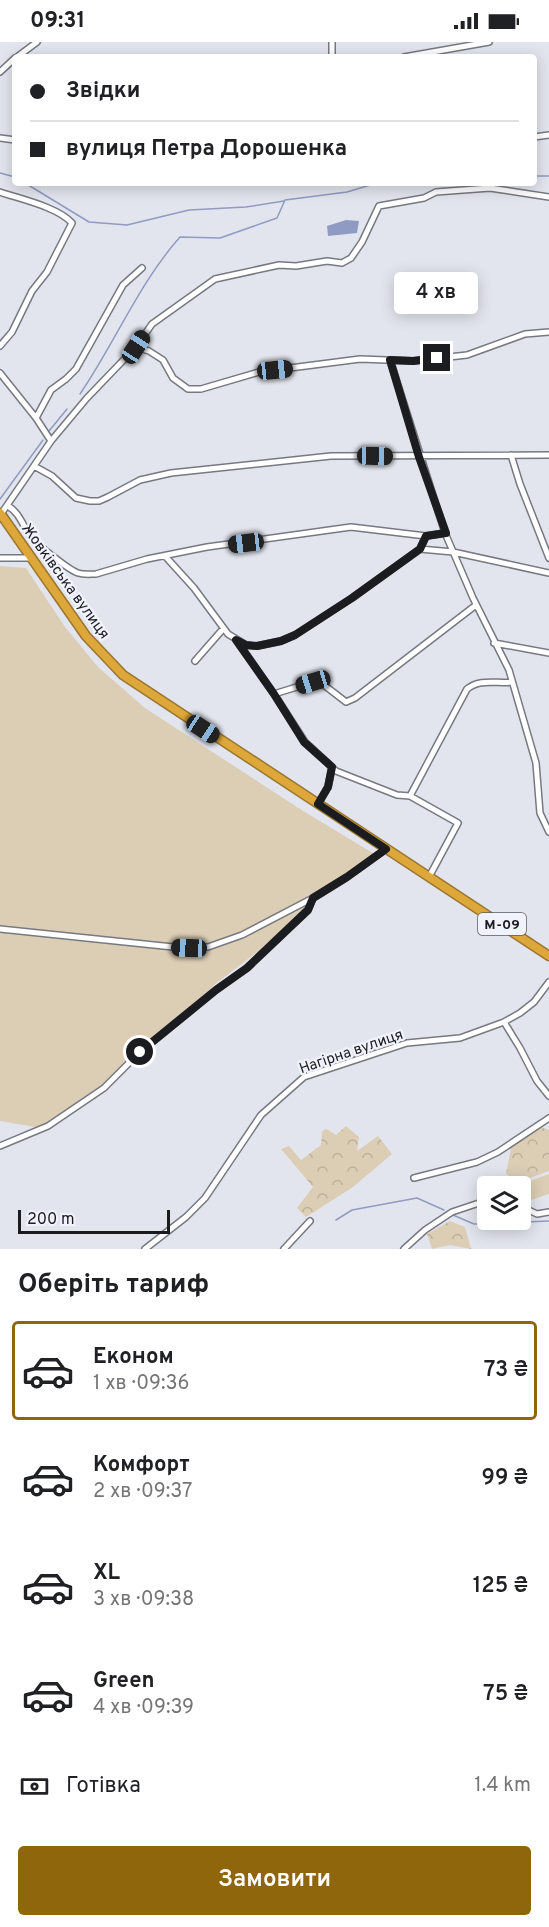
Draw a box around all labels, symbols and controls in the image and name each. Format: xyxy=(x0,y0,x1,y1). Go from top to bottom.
text: 09:31 xyxy=(30,8,85,35)
text: Звідки xyxy=(66,78,140,105)
text: вулиця Петра Дорошенка xyxy=(66,136,347,163)
callout: 4 хв xyxy=(395,271,479,313)
text: 4 хв xyxy=(416,280,456,306)
car xyxy=(119,327,153,367)
route end xyxy=(423,344,450,371)
car xyxy=(256,359,294,381)
car xyxy=(357,447,393,465)
street label: Жовківська вулиця xyxy=(16,520,113,643)
car xyxy=(227,532,265,554)
car xyxy=(293,668,333,696)
car xyxy=(183,712,223,746)
road number: М-09 xyxy=(478,913,526,935)
car xyxy=(171,938,207,958)
street label: Нагірна вулиця xyxy=(297,1026,406,1079)
route start xyxy=(126,1038,153,1065)
map controls xyxy=(477,1176,531,1230)
button: layers xyxy=(477,1176,531,1230)
scale bar xyxy=(18,1207,170,1234)
text: 200 m xyxy=(27,1210,75,1230)
text: Оберіть тариф xyxy=(18,1268,209,1302)
icon: car xyxy=(21,1344,75,1398)
text: Економ xyxy=(93,1344,174,1371)
text: 73 ₴ xyxy=(484,1357,528,1384)
text: 1 хв · 09:36 xyxy=(93,1371,189,1397)
icon: car xyxy=(21,1452,75,1506)
text: Комфорт xyxy=(93,1452,190,1479)
text: 99 ₴ xyxy=(482,1465,528,1492)
text: 2 хв · 09:37 xyxy=(93,1479,192,1505)
icon: car xyxy=(21,1560,75,1614)
text: XL xyxy=(93,1560,120,1587)
text: 125 ₴ xyxy=(473,1573,528,1600)
text: 3 хв · 09:38 xyxy=(93,1587,194,1613)
icon: car xyxy=(21,1668,75,1722)
text: Green xyxy=(93,1668,155,1695)
text: 75 ₴ xyxy=(483,1681,528,1708)
text: 4 хв · 09:39 xyxy=(93,1695,194,1721)
icon: cash xyxy=(18,1770,51,1803)
text: Готівка xyxy=(66,1773,141,1800)
text: 1.4 km xyxy=(474,1773,531,1799)
button: Замовити xyxy=(18,1846,531,1915)

